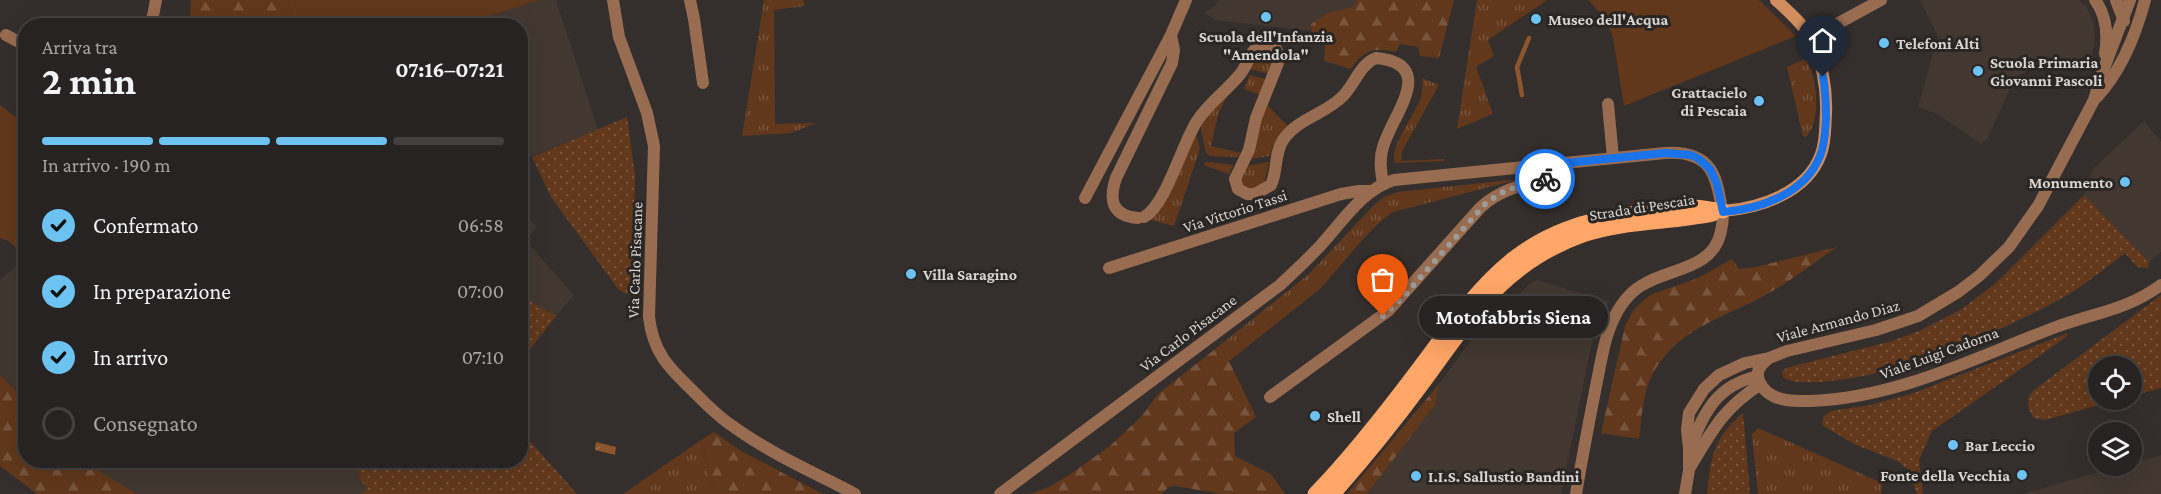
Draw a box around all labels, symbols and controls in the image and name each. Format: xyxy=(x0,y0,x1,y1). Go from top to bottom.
marker: Scuola dell'Infanzia "Amendola" xyxy=(1259,10,1273,24)
place label: Museo dell'Acqua xyxy=(1548,11,1669,28)
marker: Museo dell'Acqua xyxy=(1529,12,1543,26)
pin xyxy=(1797,15,1848,77)
icon: home xyxy=(1806,24,1839,57)
place label: Scuola dell'Infanzia "Amendola" xyxy=(1199,28,1333,63)
place label: Telefoni Alti xyxy=(1896,35,1980,52)
text: Arriva tra xyxy=(42,36,118,58)
marker: Telefoni Alti xyxy=(1877,36,1891,50)
place label: Scuola Primaria Giovanni Pascoli xyxy=(1990,54,2103,89)
text: 07:16–07:21 xyxy=(395,57,504,82)
text: 2 min xyxy=(42,59,136,102)
marker: Scuola Primaria Giovanni Pascoli xyxy=(1971,64,1985,78)
place label: Grattacielo di Pescaia xyxy=(1671,84,1747,119)
marker: Grattacielo di Pescaia xyxy=(1752,94,1766,108)
courier xyxy=(1515,149,1575,209)
text: In arrivo · 190 m xyxy=(42,154,170,176)
icon: bike xyxy=(1529,163,1562,196)
place label: Monumento xyxy=(2028,174,2113,191)
marker: Monumento xyxy=(2118,175,2132,189)
street label: Via Vittorio Tassi xyxy=(1181,186,1289,236)
street label: Strada di Pescaia xyxy=(1588,190,1697,224)
street label: Via Carlo Pisacane xyxy=(624,201,646,319)
icon: check xyxy=(42,209,75,242)
text: Confermato xyxy=(93,213,198,238)
text: 06:58 xyxy=(458,214,504,236)
pin xyxy=(1357,254,1408,316)
icon: bag xyxy=(1366,263,1399,296)
place label: Villa Saragino xyxy=(922,266,1017,283)
marker: Villa Saragino xyxy=(904,267,918,281)
icon: check xyxy=(42,275,75,308)
text: In preparazione xyxy=(93,279,231,304)
text: 07:00 xyxy=(457,280,504,302)
street label: Via Carlo Pisacane xyxy=(1136,291,1240,375)
callout: Motofabbris Siena xyxy=(1419,295,1608,337)
street label: Viale Armando Diaz xyxy=(1775,296,1902,346)
text: Motofabbris Siena xyxy=(1436,306,1591,328)
street label: Viale Luigi Cadorna xyxy=(1877,323,2002,383)
icon: check xyxy=(42,341,75,374)
text: In arrivo xyxy=(93,345,168,370)
text: 07:10 xyxy=(462,346,504,368)
map controls xyxy=(2088,356,2142,476)
button: locate xyxy=(2088,356,2142,410)
place label: Shell xyxy=(1327,408,1361,425)
marker: Shell xyxy=(1308,409,1322,423)
text: Consegnato xyxy=(93,411,198,436)
button: layers xyxy=(2088,422,2142,476)
place label: Bar Leccio xyxy=(1965,437,2035,454)
marker: Bar Leccio xyxy=(1946,438,1960,452)
place label: Fonte della Vecchia xyxy=(1880,467,2010,484)
place label: I.I.S. Sallustio Bandini xyxy=(1428,468,1580,485)
marker: Fonte della Vecchia xyxy=(2015,468,2029,482)
marker: I.I.S. Sallustio Bandini xyxy=(1409,469,1423,483)

